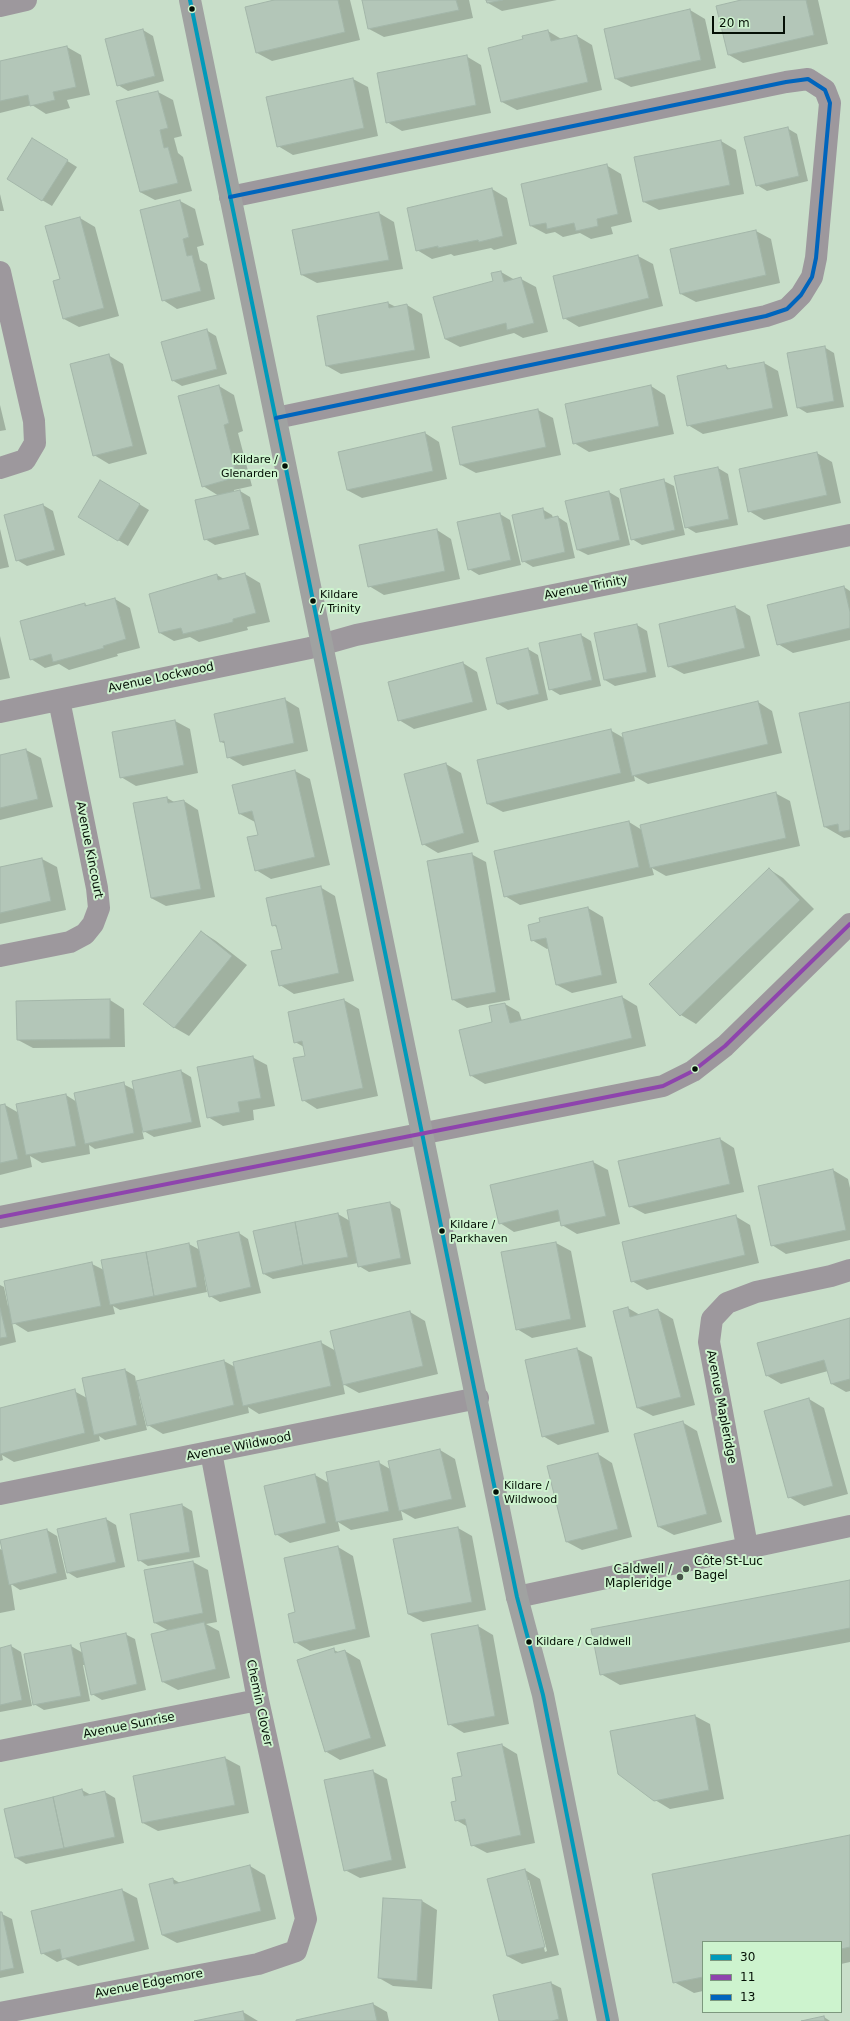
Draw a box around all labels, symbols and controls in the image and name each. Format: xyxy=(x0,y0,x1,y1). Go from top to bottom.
unlabelled marker xyxy=(187,4,197,14)
scale bar xyxy=(714,8,787,34)
text: 20 m xyxy=(719,16,750,30)
place label: Kildare / Glenarden xyxy=(221,453,278,479)
marker: Kildare / Glenarden xyxy=(280,461,290,471)
street label: Avenue Trinity xyxy=(543,573,629,603)
place label: Kildare / Trinity xyxy=(320,588,361,614)
marker: Kildare / Trinity xyxy=(308,596,318,606)
street label: Avenue Lockwood xyxy=(107,660,215,696)
street label: Avenue Kincourt xyxy=(73,800,105,900)
unlabelled marker xyxy=(690,1064,700,1074)
place label: Kildare / Parkhaven xyxy=(450,1218,508,1244)
marker: Kildare / Parkhaven xyxy=(437,1226,447,1236)
street label: Avenue Mapleridge xyxy=(703,1349,739,1465)
street label: Avenue Wildwood xyxy=(185,1430,293,1464)
place label: Kildare / Wildwood xyxy=(504,1479,557,1505)
marker: Kildare / Wildwood xyxy=(491,1487,501,1497)
place label: Côte St-Luc Bagel xyxy=(694,1555,763,1583)
place label: Caldwell / Mapleridge xyxy=(605,1563,672,1591)
marker: Côte St-Luc Bagel xyxy=(681,1564,691,1574)
marker: Caldwell / Mapleridge xyxy=(675,1572,685,1582)
place label: Kildare / Caldwell xyxy=(536,1635,631,1649)
marker: Kildare / Caldwell xyxy=(524,1637,534,1647)
street label: Chemin Clover xyxy=(243,1658,275,1748)
street label: Avenue Sunrise xyxy=(82,1710,176,1742)
legend xyxy=(702,1941,842,2013)
text: 30 xyxy=(740,1950,755,1964)
street label: Avenue Edgemore xyxy=(94,1966,204,2002)
text: 11 xyxy=(740,1970,755,1984)
text: 13 xyxy=(740,1990,755,2004)

